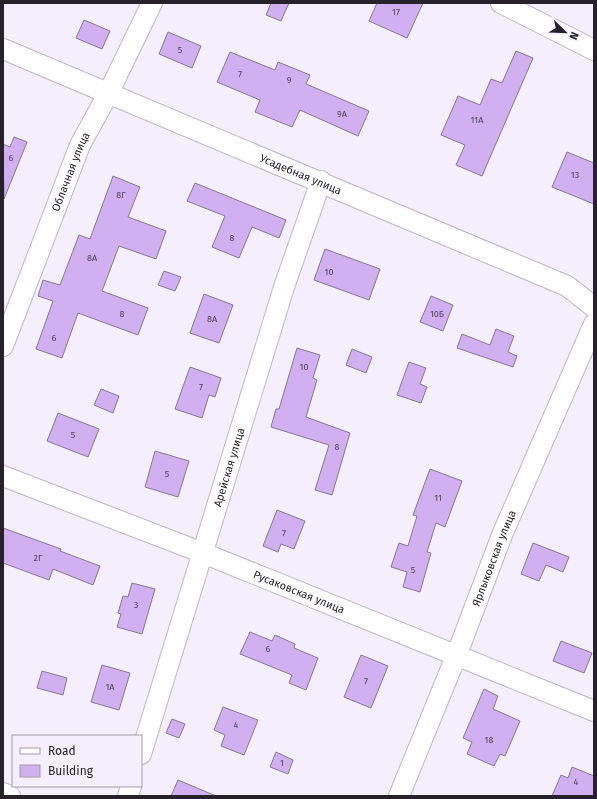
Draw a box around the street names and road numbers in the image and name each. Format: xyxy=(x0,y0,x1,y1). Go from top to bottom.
street label: Облачная улица xyxy=(49,130,92,213)
street label: Усадебная улица xyxy=(258,151,344,197)
street label: Арейская улица xyxy=(211,426,247,508)
street label: Ярлыковская улица xyxy=(469,508,519,608)
street label: Русаковская улица xyxy=(251,568,347,616)

